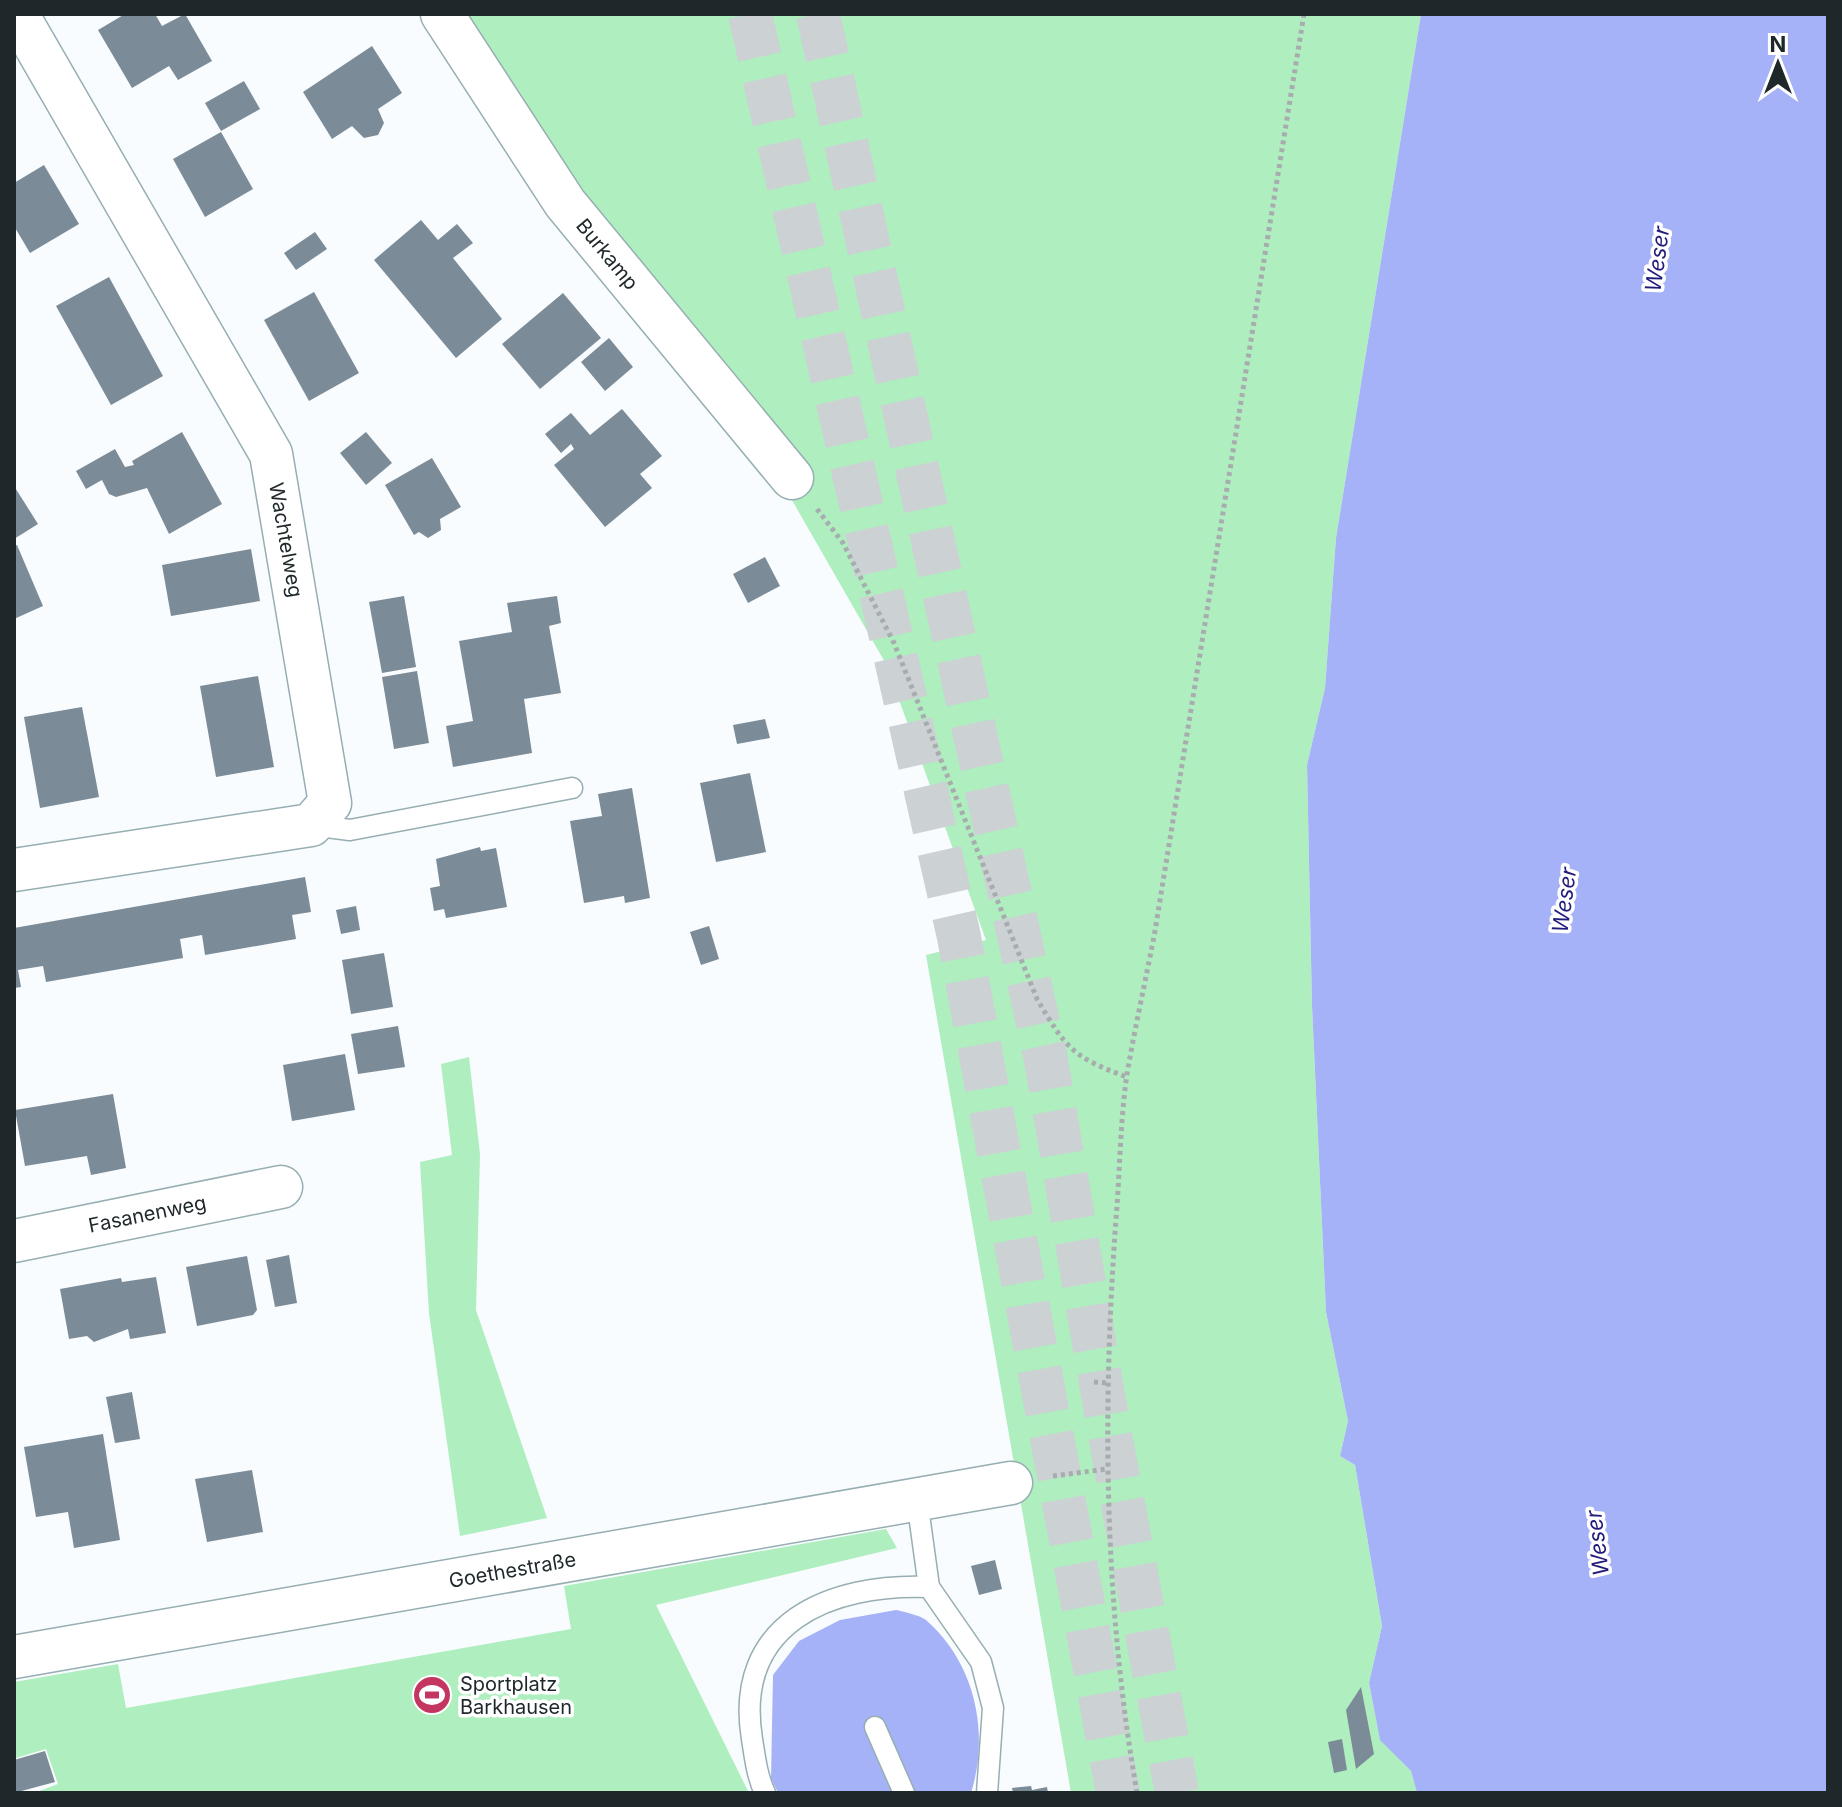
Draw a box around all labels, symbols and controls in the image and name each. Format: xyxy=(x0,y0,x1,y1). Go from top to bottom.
north arrow xyxy=(1738,24,1818,104)
text: N xyxy=(1770,31,1786,57)
street label: Burkamp xyxy=(571,214,644,295)
water label: Weser xyxy=(1640,224,1675,293)
street label: Wachtelweg xyxy=(264,481,308,599)
water label: Weser xyxy=(1547,865,1582,934)
street label: Fasanenweg xyxy=(86,1190,208,1238)
water label: Weser xyxy=(1580,1508,1614,1577)
street label: Goethestraße xyxy=(447,1547,578,1593)
place label: Sportplatz Barkhausen xyxy=(460,1672,572,1719)
sports icon: Sportplatz Barkhausen xyxy=(411,1674,453,1716)

